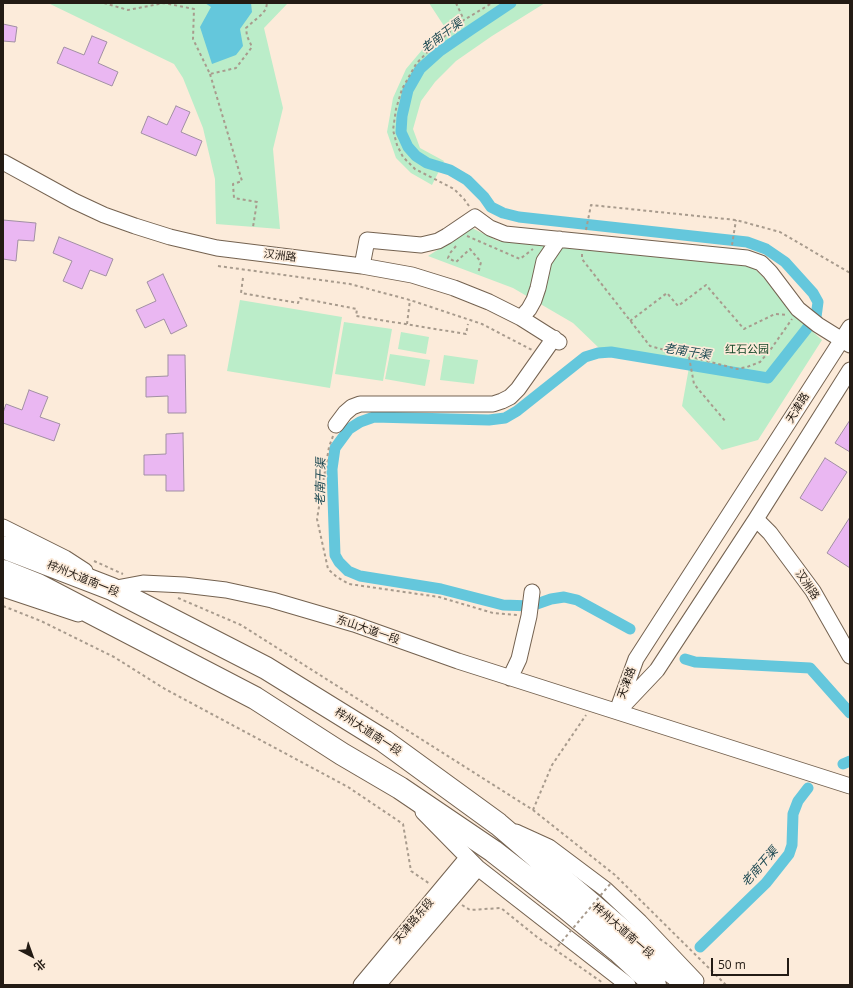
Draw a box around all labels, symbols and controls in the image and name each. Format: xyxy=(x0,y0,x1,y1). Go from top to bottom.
water label: 老南干渠 xyxy=(418,16,466,56)
street label: 汉洲路 xyxy=(263,247,297,265)
water label: 老南干渠 xyxy=(662,341,712,363)
park label: 红石公园 xyxy=(725,343,769,357)
street label: 天津路 xyxy=(784,391,812,425)
water label: 老南干渠 xyxy=(313,458,329,506)
street label: 梓州大道南一段 xyxy=(45,558,121,600)
street label: 汉洲路 xyxy=(792,568,822,602)
street label: 东山大道一段 xyxy=(335,613,401,647)
street label: 天津路 xyxy=(615,665,639,701)
street label: 梓州大道南一段 xyxy=(332,705,404,759)
water label: 老南干渠 xyxy=(739,844,781,890)
street label: 天津路东段 xyxy=(391,896,437,946)
street label: 梓州大道南一段 xyxy=(590,901,656,961)
north arrow xyxy=(12,936,52,976)
scale bar xyxy=(713,950,791,976)
text: 北 xyxy=(31,956,49,975)
text: 50 m xyxy=(718,956,746,973)

